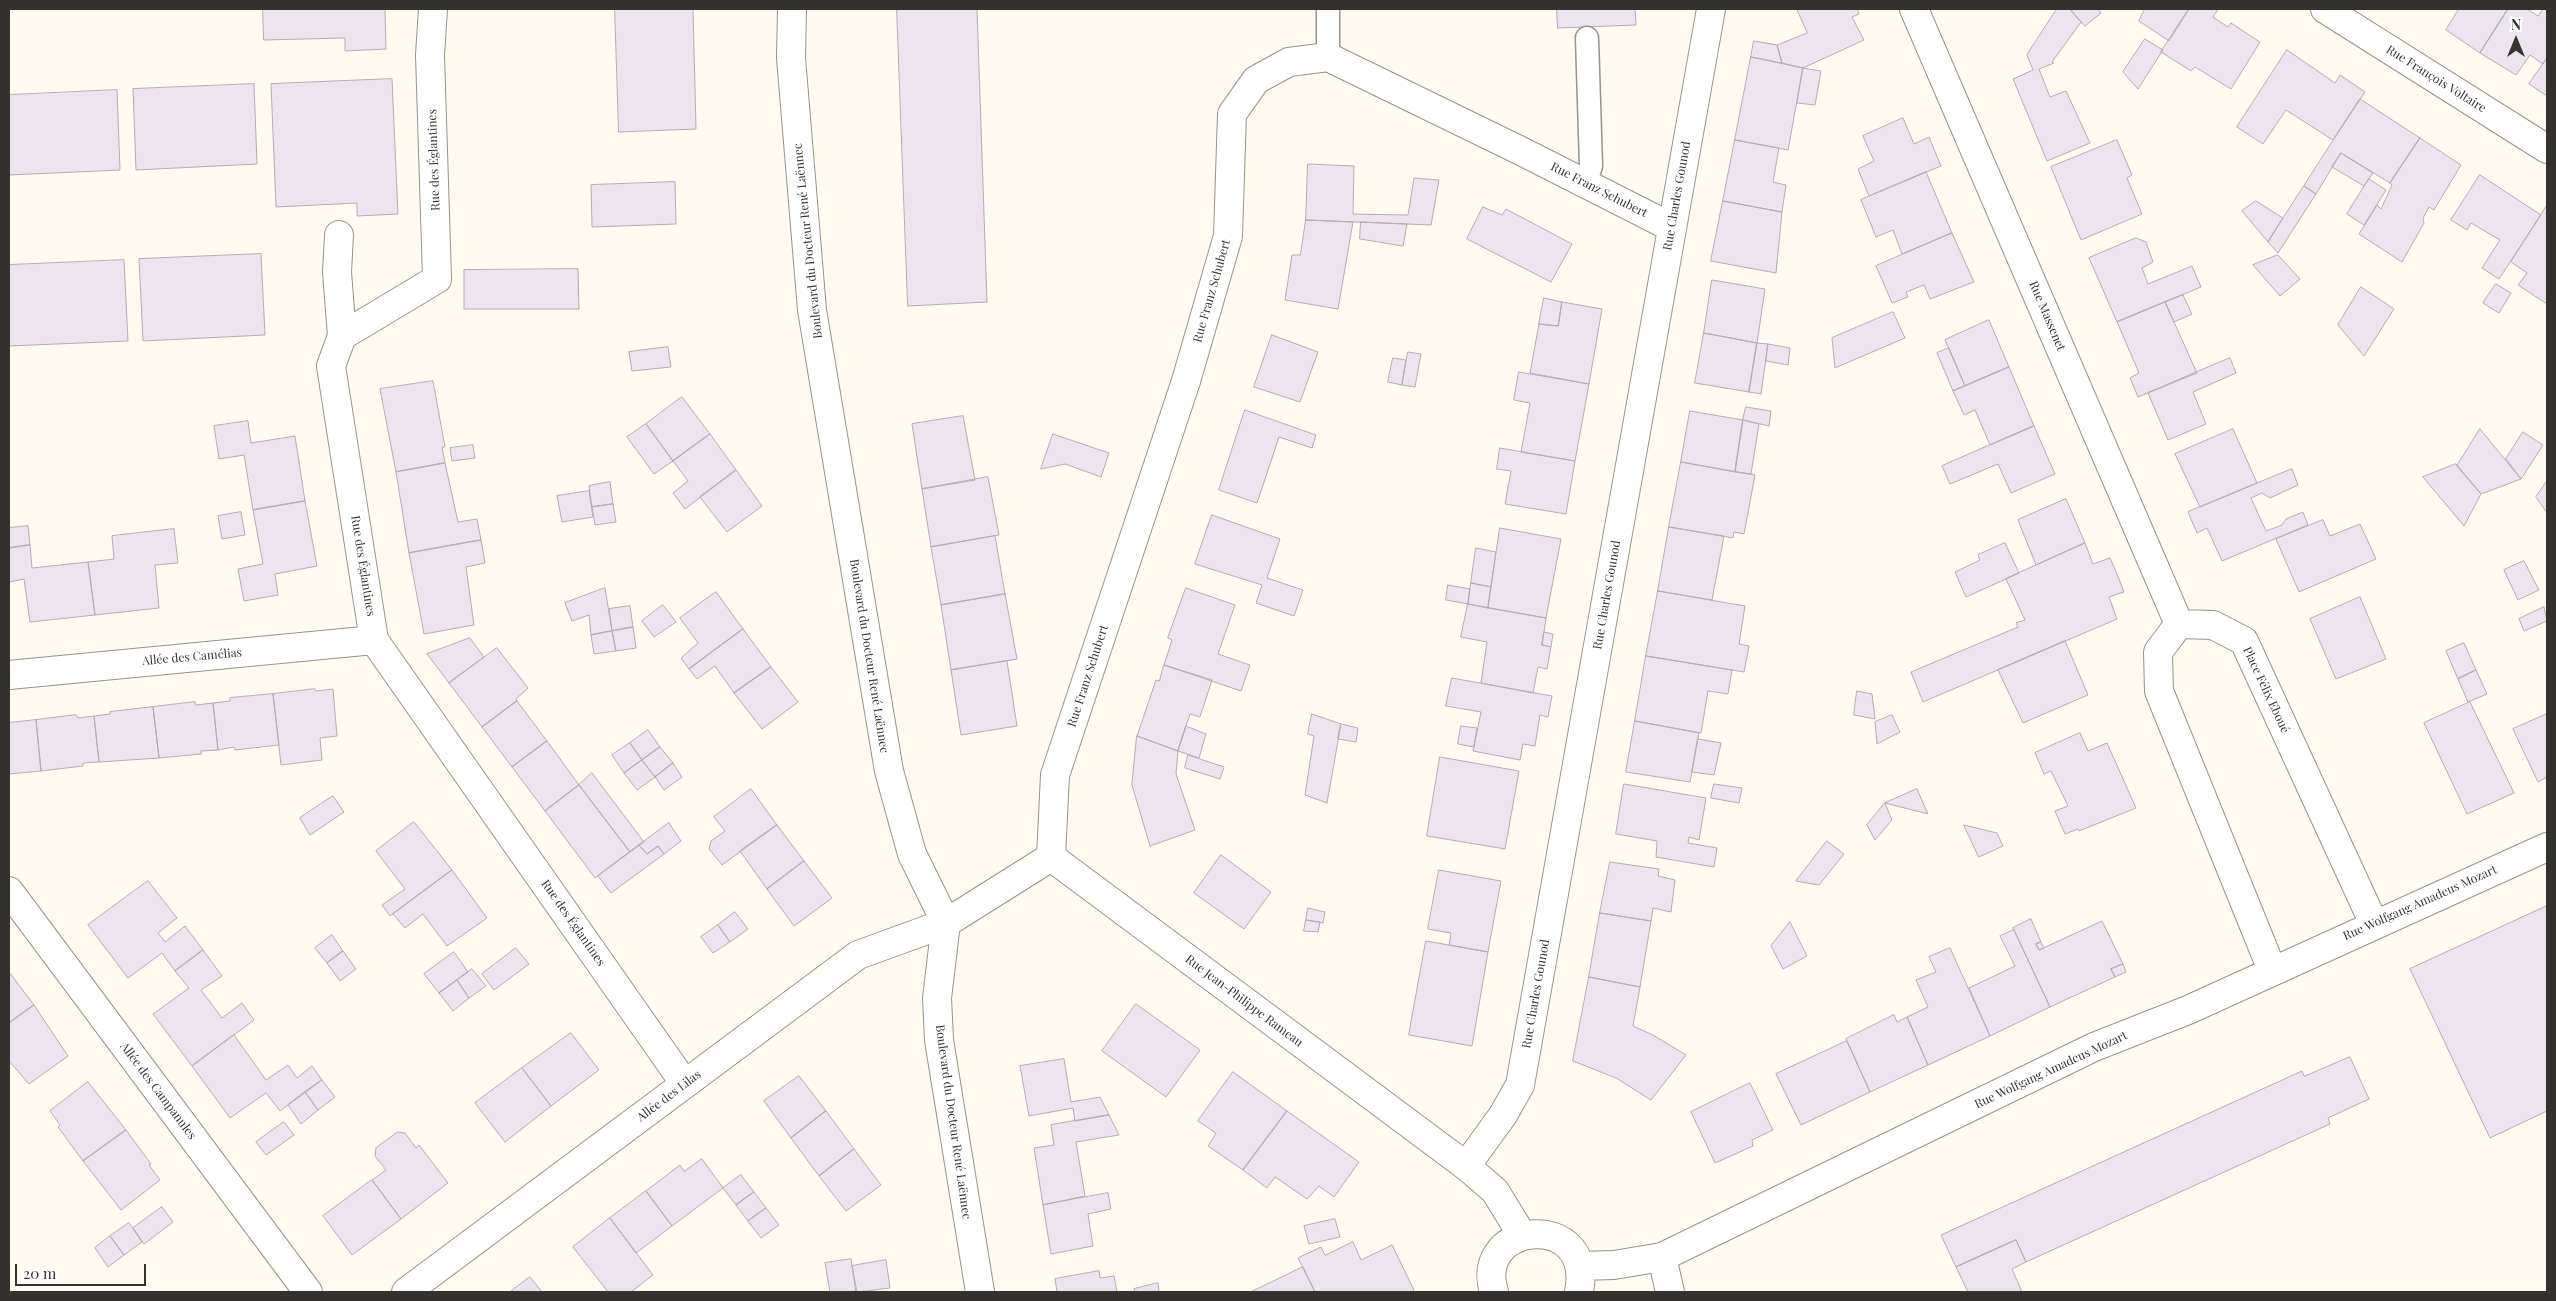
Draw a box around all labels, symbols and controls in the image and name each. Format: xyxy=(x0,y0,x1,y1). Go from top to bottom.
north arrow xyxy=(2491,15,2541,65)
text: N xyxy=(2511,15,2521,34)
street label: Rue François Voltaire xyxy=(2383,42,2489,116)
street label: Rue des Églantines xyxy=(425,109,443,211)
street label: Rue Charles Gounod xyxy=(1660,140,1694,252)
street label: Boulevard du Docteur René Laënnec xyxy=(791,143,825,339)
street label: Rue Franz Schubert xyxy=(1548,159,1650,221)
street label: Rue Franz Schubert xyxy=(1190,238,1234,344)
street label: Rue Massenet xyxy=(2026,279,2068,353)
street label: Rue des Églantines xyxy=(348,515,378,617)
street label: Rue Charles Gounod xyxy=(1590,539,1624,651)
street label: Boulevard du Docteur René Laënnec xyxy=(847,558,891,754)
street label: Rue Franz Schubert xyxy=(1065,623,1111,729)
street label: Allée des Camélias xyxy=(142,645,242,669)
street label: Place Félix Eboué xyxy=(2240,645,2292,735)
street label: Rue Wolfgang Amadeus Mozart xyxy=(2341,862,2499,944)
street label: Rue des Églantines xyxy=(538,877,608,969)
street label: Rue Charles Gounod xyxy=(1519,938,1553,1050)
street label: Rue Jean-Philippe Rameau xyxy=(1182,952,1306,1050)
street label: Boulevard du Docteur René Laënnec xyxy=(932,1024,974,1220)
street label: Rue Wolfgang Amadeus Mozart xyxy=(1972,1028,2130,1112)
street label: Allée des Campanules xyxy=(117,1040,199,1142)
street label: Allée des Lilas xyxy=(634,1067,704,1125)
scale bar xyxy=(18,1254,149,1286)
text: 20 m xyxy=(23,1263,56,1283)

